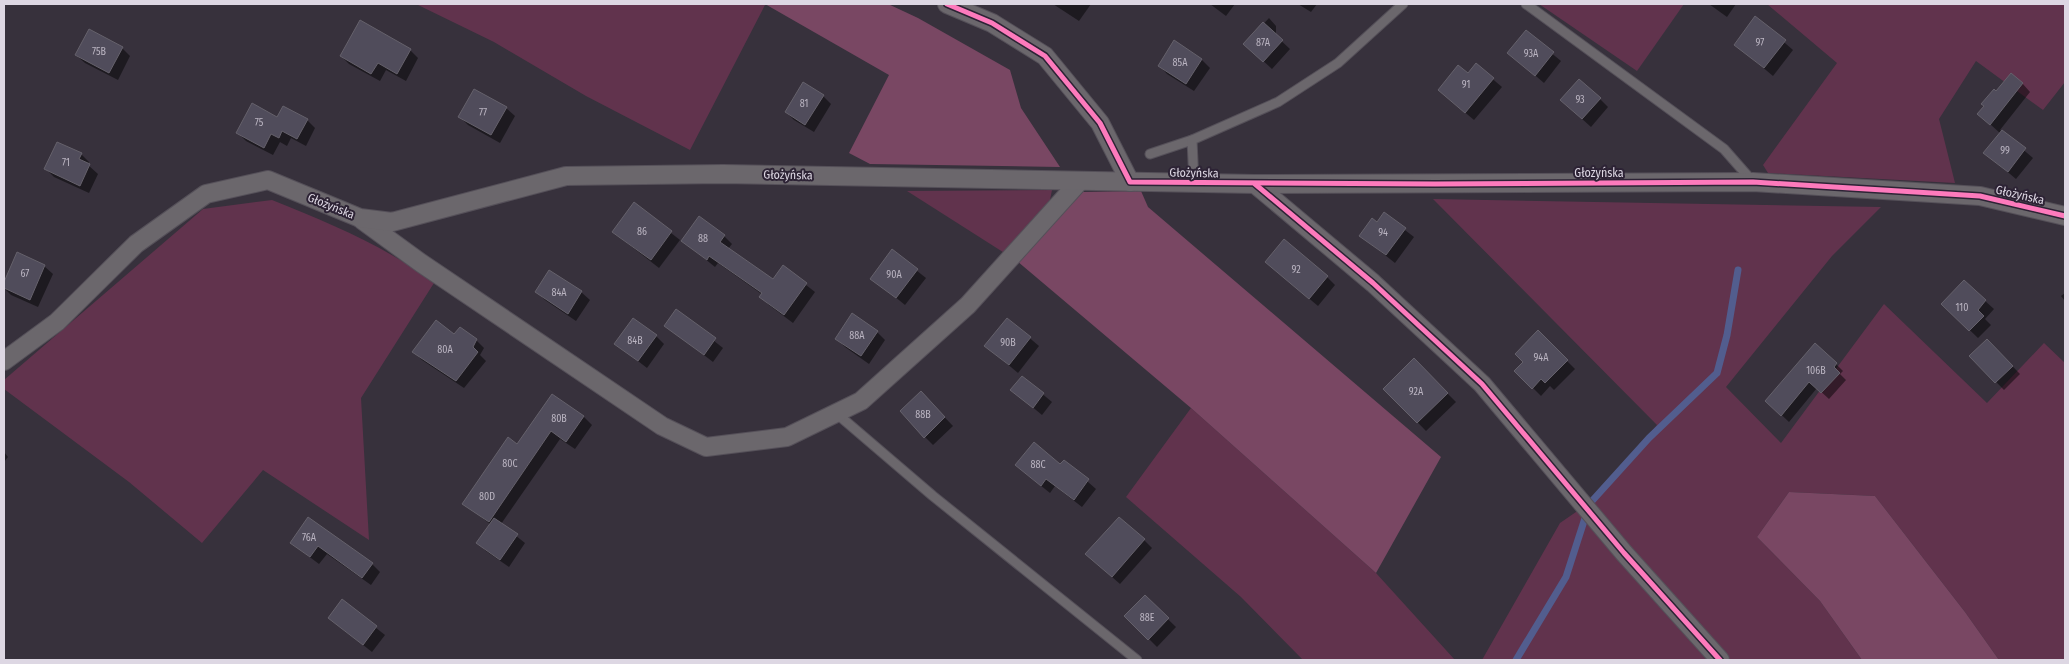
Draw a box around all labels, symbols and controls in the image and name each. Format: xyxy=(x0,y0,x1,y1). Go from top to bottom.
house number: 87A xyxy=(1256,37,1271,49)
house number: 97 xyxy=(1756,37,1764,49)
house number: 75B xyxy=(92,46,107,58)
house number: 93A xyxy=(1524,48,1539,60)
house number: 85A xyxy=(1173,57,1188,69)
house number: 91 xyxy=(1462,79,1470,91)
house number: 93 xyxy=(1575,94,1585,106)
house number: 81 xyxy=(800,98,808,110)
house number: 77 xyxy=(479,107,487,119)
house number: 75 xyxy=(255,117,264,129)
house number: 99 xyxy=(2000,145,2010,157)
house number: 71 xyxy=(62,157,70,169)
street label: Głożyńska xyxy=(1169,166,1219,180)
street label: Głożyńska xyxy=(1574,166,1624,180)
street label: Głożyńska xyxy=(763,168,813,182)
street label: Głożyńska xyxy=(1994,183,2046,207)
street label: Głożyńska xyxy=(306,190,357,222)
house number: 86 xyxy=(637,226,647,238)
house number: 94 xyxy=(1378,227,1388,239)
house number: 88 xyxy=(698,233,708,245)
house number: 92 xyxy=(1291,264,1301,276)
house number: 67 xyxy=(21,268,29,280)
house number: 90A xyxy=(886,269,902,281)
house number: 84A xyxy=(551,287,567,299)
house number: 110 xyxy=(1956,302,1968,314)
house number: 88A xyxy=(849,330,865,342)
house number: 84B xyxy=(627,335,643,347)
house number: 90B xyxy=(1000,337,1016,349)
house number: 80A xyxy=(437,344,453,356)
house number: 94A xyxy=(1534,352,1549,364)
house number: 106B xyxy=(1806,365,1826,377)
house number: 92A xyxy=(1409,386,1424,398)
house number: 88B xyxy=(915,409,931,421)
house number: 80B xyxy=(551,413,567,425)
house number: 80C xyxy=(502,458,518,470)
house number: 88C xyxy=(1030,459,1046,471)
house number: 80D xyxy=(479,491,495,503)
house number: 76A xyxy=(302,532,317,544)
house number: 88E xyxy=(1140,612,1155,624)

